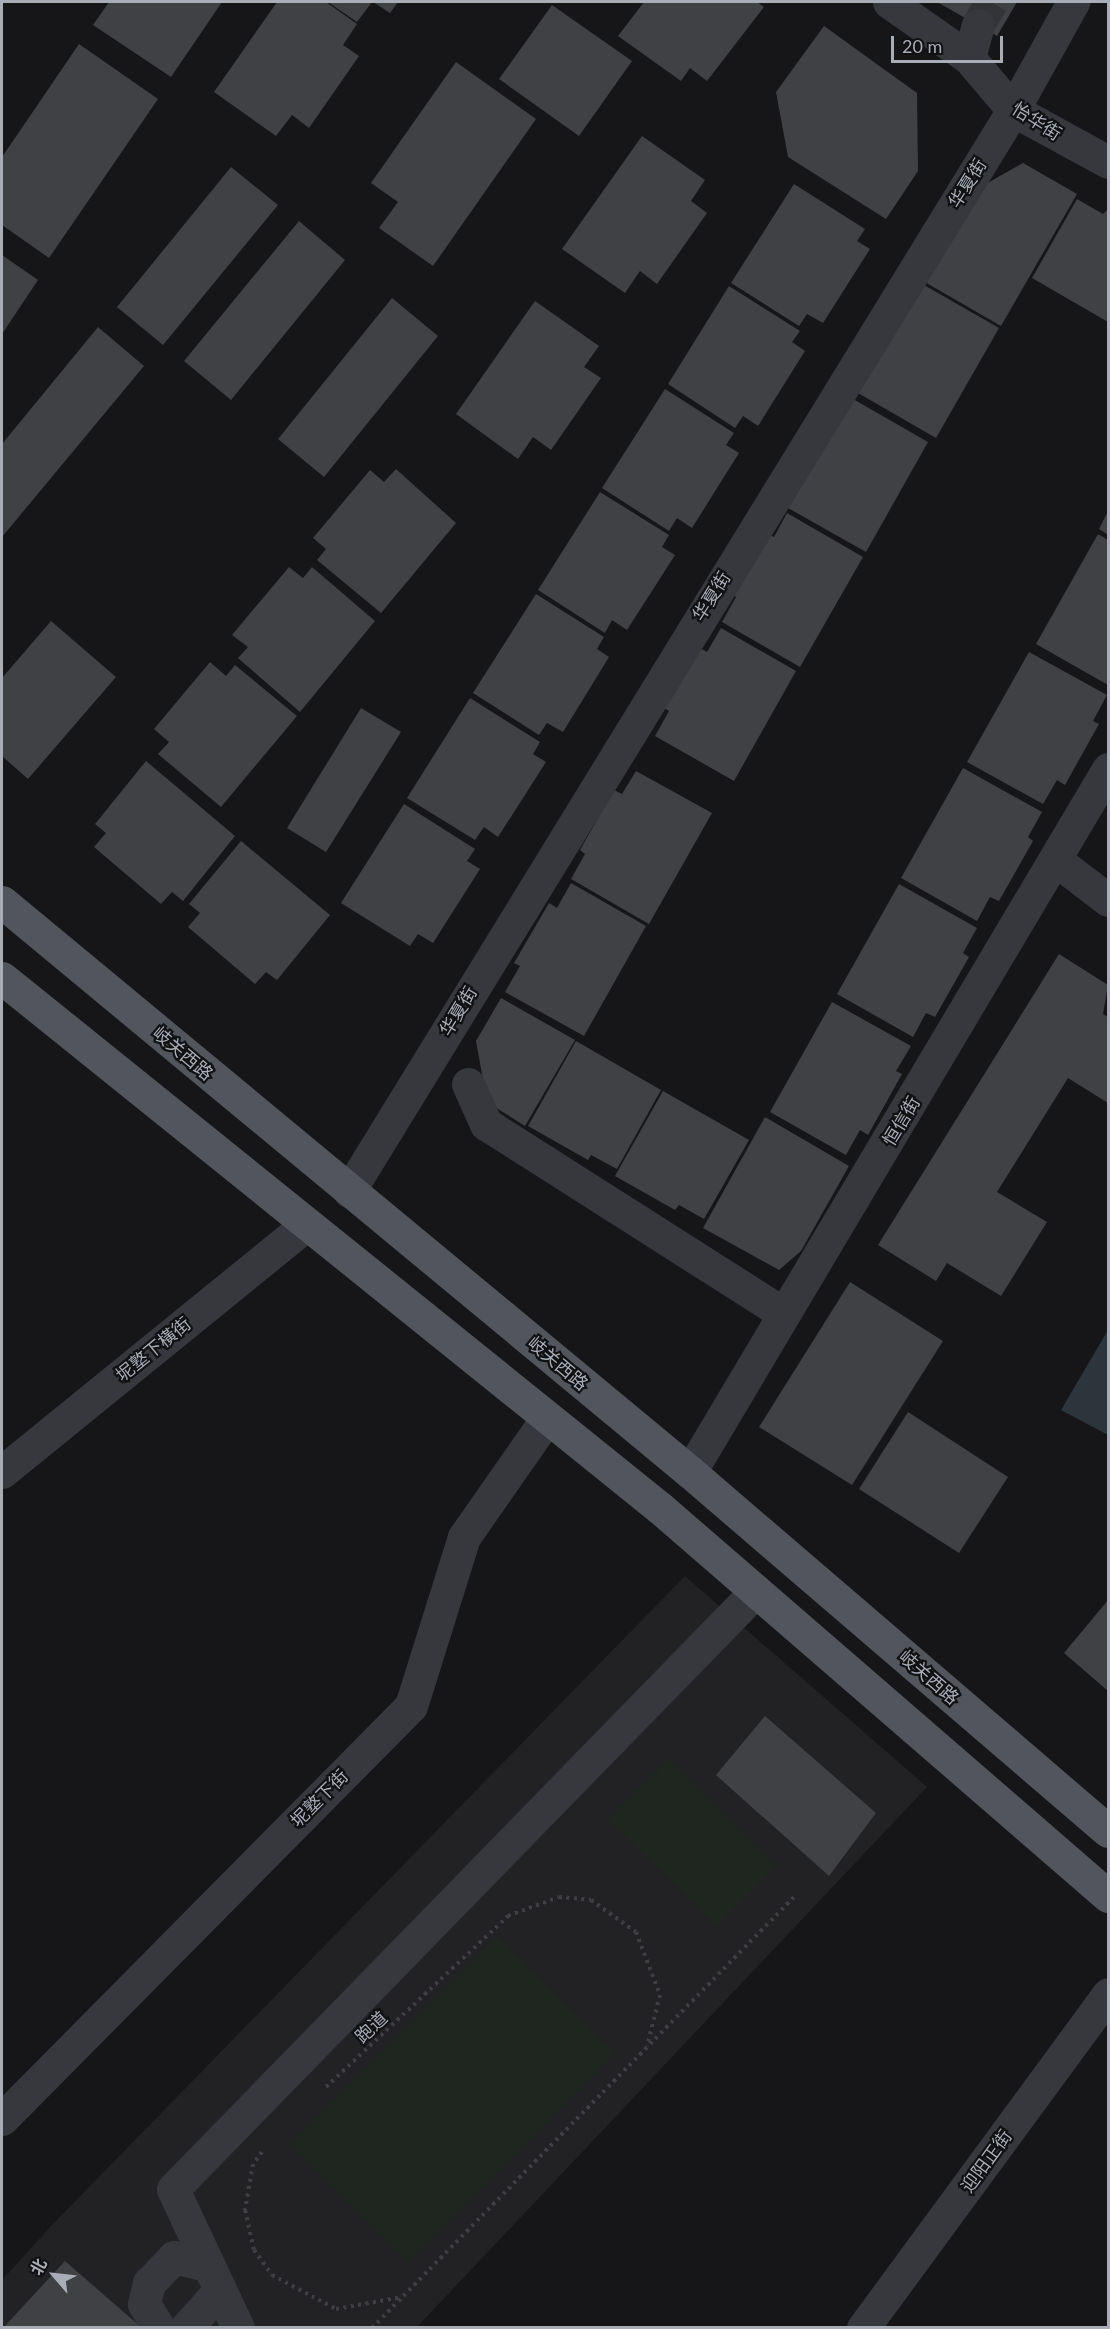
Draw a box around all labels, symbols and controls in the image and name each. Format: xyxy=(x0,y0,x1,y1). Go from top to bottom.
scale bar xyxy=(894,24,1006,62)
text: 20 m xyxy=(902,35,942,57)
street label: 怡华街 xyxy=(1008,98,1066,144)
street label: 华夏街 xyxy=(944,154,990,212)
street label: 华夏街 xyxy=(688,567,734,625)
street label: 华夏街 xyxy=(435,982,481,1040)
street label: 岐关西路 xyxy=(148,1022,218,1084)
street label: 恒信街 xyxy=(878,1092,924,1150)
street label: 坭墪下橫街 xyxy=(111,1312,195,1386)
street label: 岐关西路 xyxy=(523,1332,593,1394)
street label: 岐关西路 xyxy=(895,1645,963,1709)
street label: 坭墪下街 xyxy=(286,1765,352,1831)
street label: 跑道 xyxy=(350,2007,392,2047)
street label: 迎阳正街 xyxy=(956,2126,1016,2196)
north arrow xyxy=(24,2245,84,2305)
text: 北 xyxy=(26,2255,50,2278)

